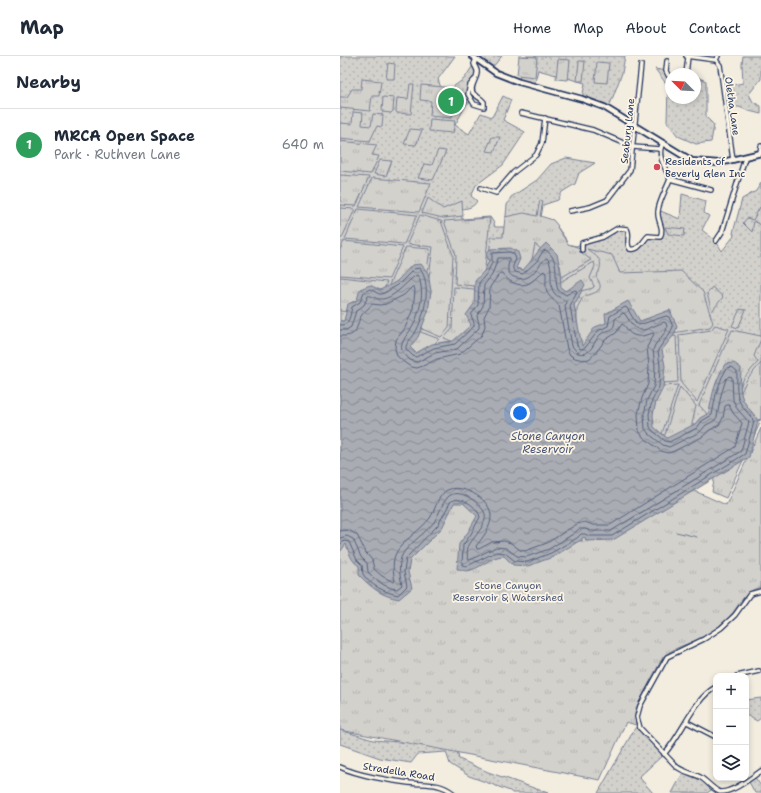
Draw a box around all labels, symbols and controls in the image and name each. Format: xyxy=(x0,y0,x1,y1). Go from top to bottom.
text: Map xyxy=(20,15,64,40)
text: Home xyxy=(513,19,552,37)
text: Map xyxy=(574,19,604,37)
text: About xyxy=(626,19,667,37)
text: Contact xyxy=(689,19,741,37)
north arrow xyxy=(665,68,701,104)
text: Nearby xyxy=(16,71,81,93)
street label: Oletha Lane xyxy=(722,76,743,137)
pin: 1 xyxy=(438,86,464,116)
street label: Seabury Lane xyxy=(618,97,637,164)
text: MRCA Open Space xyxy=(54,126,195,146)
text: 1 xyxy=(26,136,32,153)
text: 640 m xyxy=(282,136,324,153)
text: Park · Ruthven Lane xyxy=(54,146,181,163)
place label: Residents of Beverly Glen Inc xyxy=(665,155,745,180)
marker: Residents of Beverly Glen Inc xyxy=(652,162,662,172)
your location xyxy=(510,403,530,423)
water label: Stone Canyon Reservoir xyxy=(511,429,585,457)
park label: Stone Canyon Reservoir & Watershed xyxy=(453,579,564,604)
map controls xyxy=(713,673,749,781)
button: + xyxy=(713,673,749,709)
button: − xyxy=(713,709,749,745)
button: layers xyxy=(713,745,749,781)
street label: Stradella Road xyxy=(362,759,436,784)

